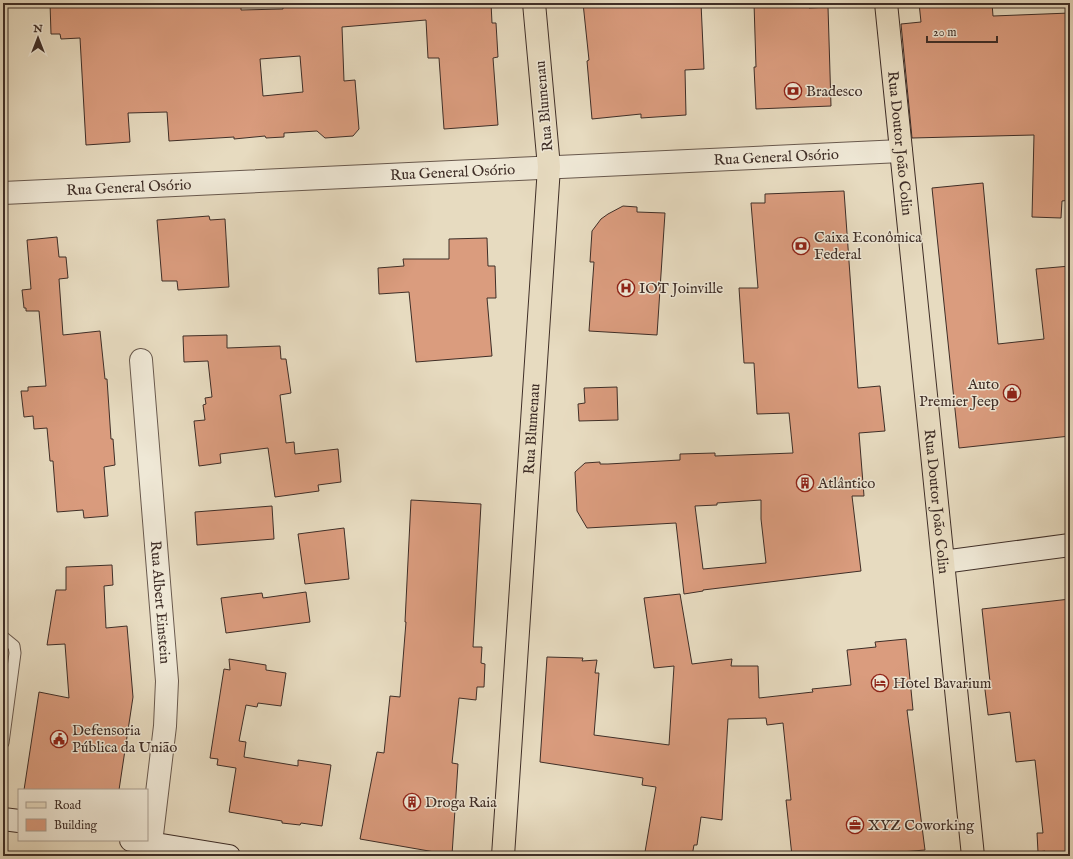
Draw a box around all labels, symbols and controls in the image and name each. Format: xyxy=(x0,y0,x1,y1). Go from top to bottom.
north arrow xyxy=(18,18,58,58)
scale bar xyxy=(927,18,997,44)
text: N xyxy=(32,22,43,36)
text: 20 m xyxy=(933,25,956,40)
street label: Rua Blumenau xyxy=(531,59,557,152)
street label: Rua Doutor João Colin xyxy=(883,70,917,217)
bank icon: Bradesco xyxy=(783,81,803,101)
place label: Bradesco xyxy=(806,82,863,101)
street label: Rua General Osório xyxy=(713,144,839,169)
street label: Rua General Osório xyxy=(389,160,516,184)
street label: Rua General Osório xyxy=(66,175,192,200)
place label: Caixa Econômica Federal xyxy=(814,228,922,264)
bank icon: Caixa Econômica Federal xyxy=(791,236,811,256)
hospital icon: IOT Joinville xyxy=(616,278,636,298)
place label: IOT Joinville xyxy=(639,279,723,298)
place label: Auto Premier Jeep xyxy=(919,375,999,411)
street label: Rua Blumenau xyxy=(519,383,544,475)
shop icon: Auto Premier Jeep xyxy=(1002,383,1022,403)
street label: Rua Doutor João Colin xyxy=(920,428,954,575)
building icon: Atlântico xyxy=(795,473,815,493)
place label: Atlântico xyxy=(817,474,875,493)
street label: Rua Albert Einstein xyxy=(146,540,175,665)
hotel icon: Hotel Bavarium xyxy=(870,673,890,693)
place label: Hotel Bavarium xyxy=(893,674,992,693)
place label: Defensoria Pública da União xyxy=(72,721,177,757)
public building icon: Defensoria Pública da União xyxy=(49,729,69,749)
legend xyxy=(18,789,148,841)
building icon: Droga Raia xyxy=(402,792,422,812)
place label: Droga Raia xyxy=(425,793,497,812)
text: Road xyxy=(54,798,82,813)
office icon: XYZ Coworking xyxy=(845,815,865,835)
place label: XYZ Coworking xyxy=(868,816,975,835)
text: Building xyxy=(54,818,98,833)

